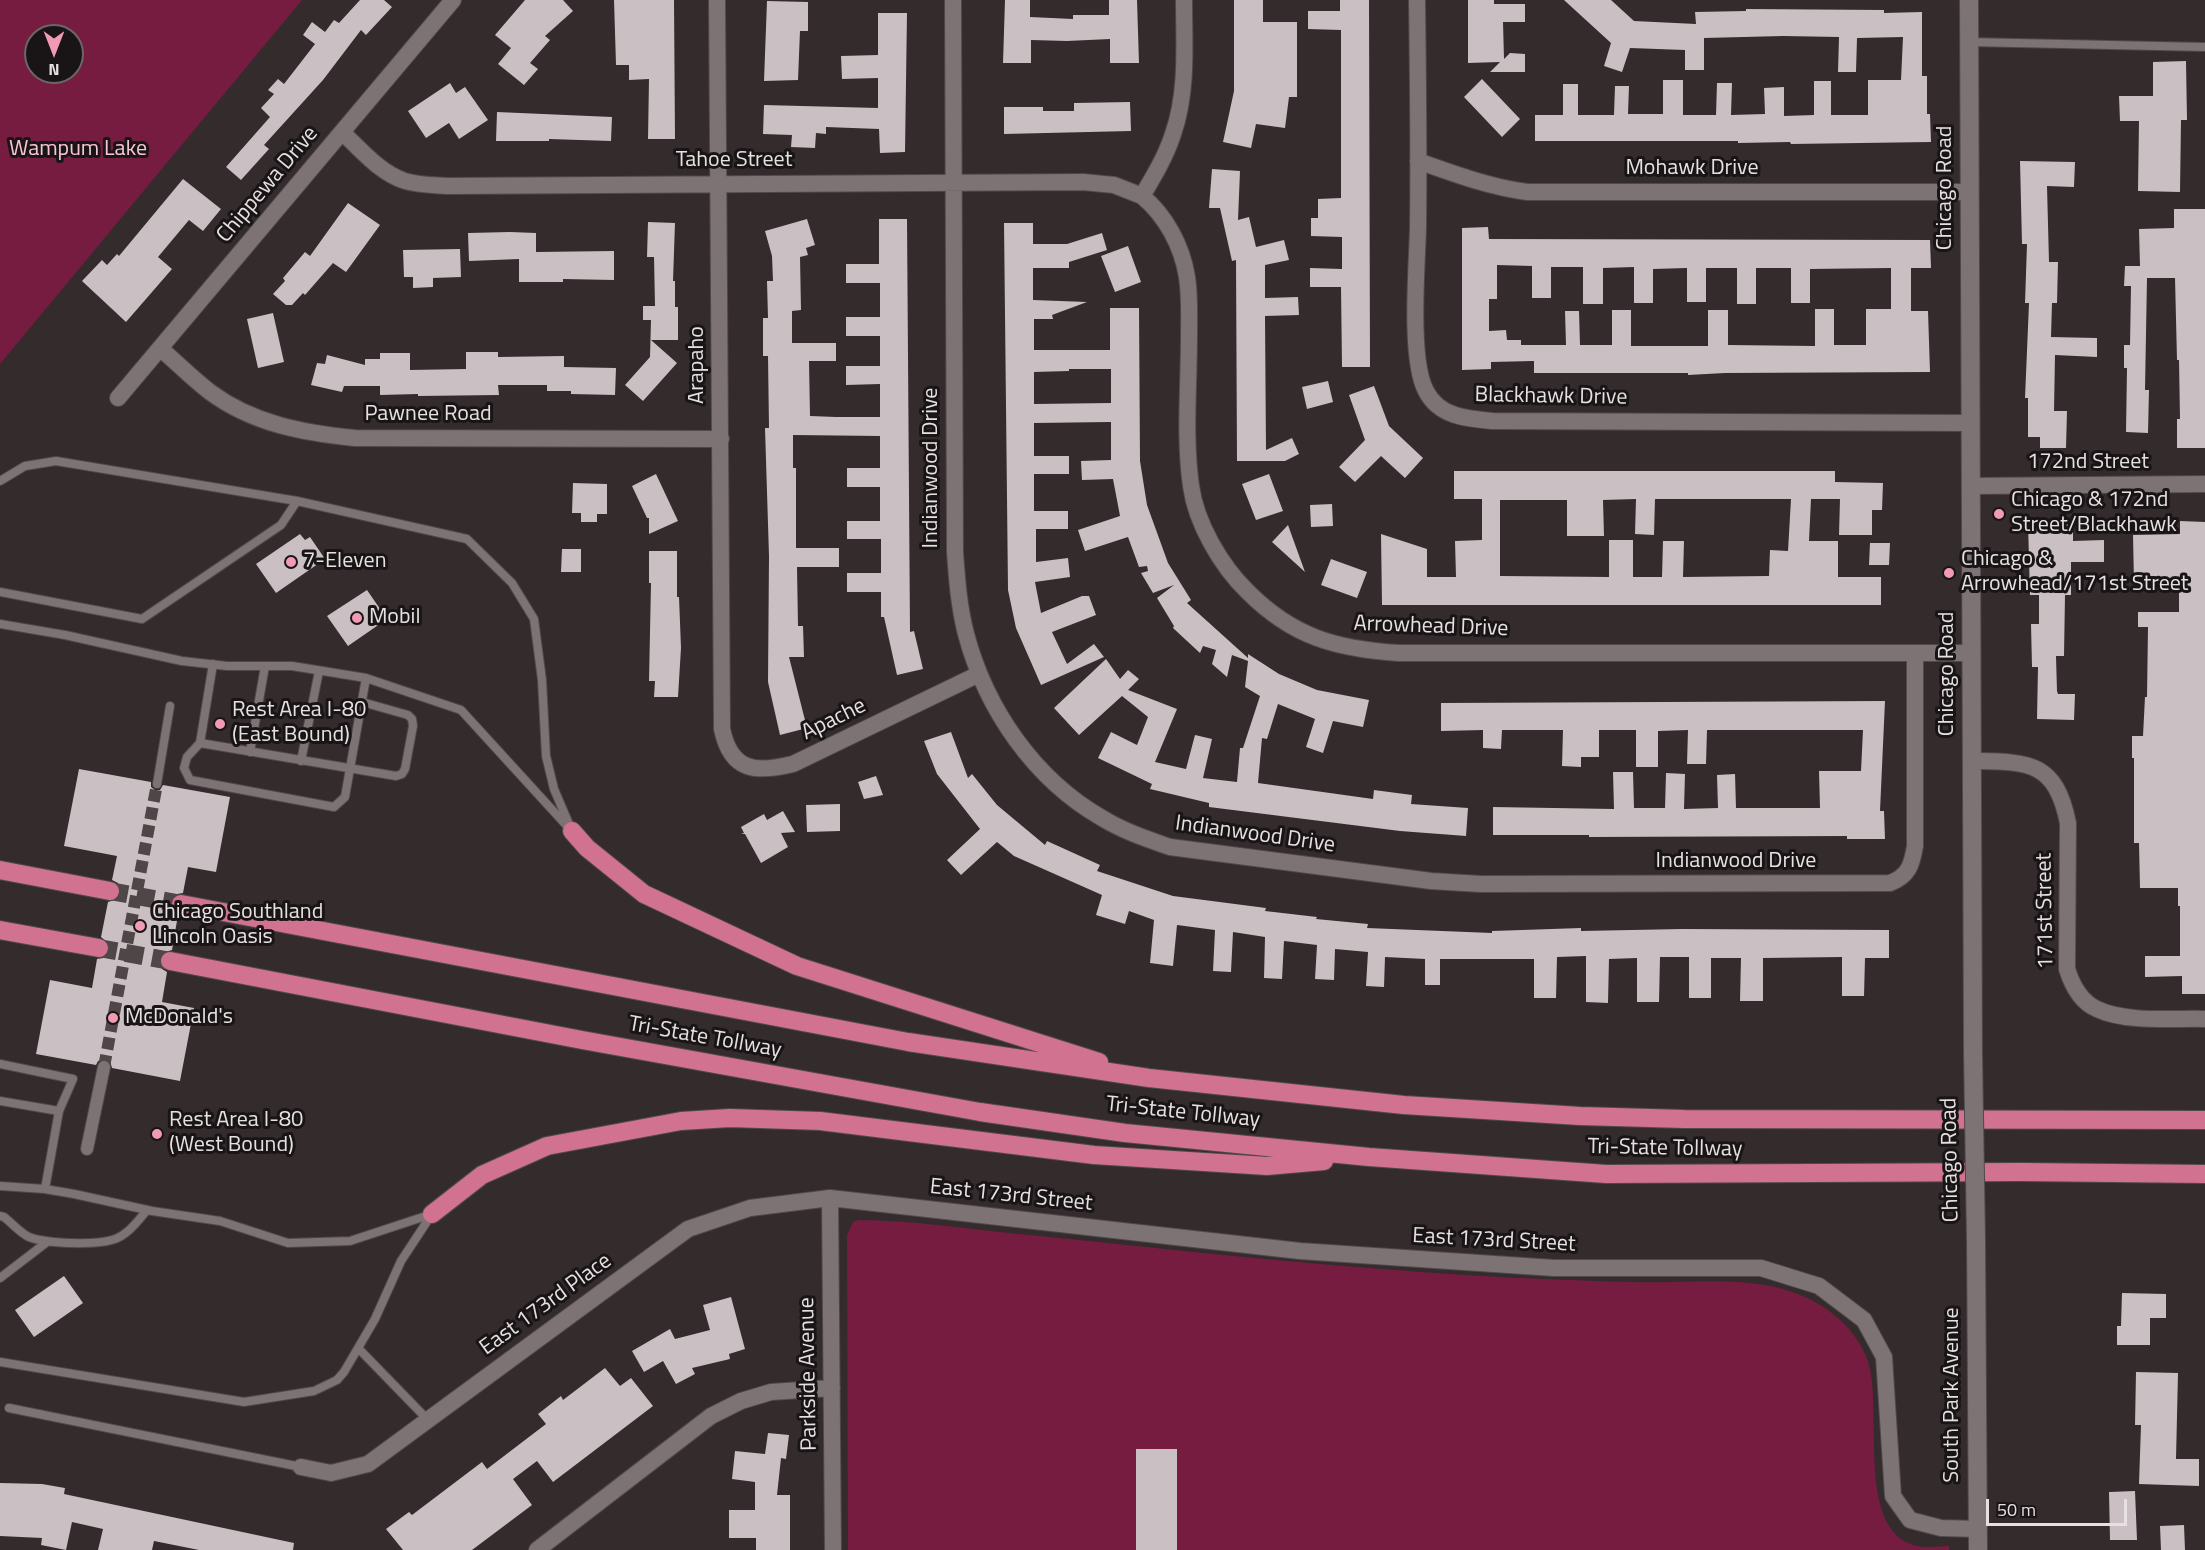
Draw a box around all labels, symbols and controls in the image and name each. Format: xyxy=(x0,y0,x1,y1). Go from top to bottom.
north arrow xyxy=(24,24,84,84)
text: N xyxy=(48,58,60,82)
street label: Chippewa Drive xyxy=(212,122,324,248)
street label: Chicago Road xyxy=(1933,126,1959,250)
park label: Wampum Lake xyxy=(9,137,147,163)
street label: Tahoe Street xyxy=(676,148,792,174)
street label: Mohawk Drive xyxy=(1625,156,1759,182)
street label: Arapaho xyxy=(685,326,711,404)
street label: Blackhawk Drive xyxy=(1474,382,1628,412)
street label: Indianwood Drive xyxy=(919,388,945,548)
street label: Pawnee Road xyxy=(364,402,492,428)
street label: 172nd Street xyxy=(2027,450,2149,476)
place label: Chicago & 172nd Street/Blackhawk xyxy=(2011,488,2177,540)
marker: Chicago & 172nd Street/Blackhawk xyxy=(1992,507,2006,521)
place label: Chicago & Arrowhead/171st Street xyxy=(1961,547,2189,598)
place label: 7-Eleven xyxy=(303,549,386,575)
marker: 7-Eleven xyxy=(284,555,298,569)
marker: Chicago & Arrowhead/171st Street xyxy=(1942,566,1956,580)
place label: Mobil xyxy=(369,605,420,631)
marker: Mobil xyxy=(350,611,364,625)
street label: Arrowhead Drive xyxy=(1353,611,1509,643)
street label: Chicago Road xyxy=(1935,612,1961,736)
street label: Apache xyxy=(798,693,870,747)
place label: Rest Area I-80 (East Bound) xyxy=(232,698,366,750)
marker: Rest Area I-80 (East Bound) xyxy=(213,717,227,731)
street label: Indianwood Drive xyxy=(1174,811,1336,859)
street label: Indianwood Drive xyxy=(1656,849,1816,875)
street label: 171st Street xyxy=(2032,853,2060,969)
place label: Chicago Southland Lincoln Oasis xyxy=(152,900,323,951)
marker: Chicago Southland Lincoln Oasis xyxy=(133,919,147,933)
place label: McDonald's xyxy=(125,1005,233,1031)
marker: McDonald's xyxy=(106,1011,120,1025)
street label: Tri-State Tollway xyxy=(626,1012,784,1064)
street label: Tri-State Tollway xyxy=(1105,1092,1261,1134)
street label: Chicago Road xyxy=(1937,1097,1965,1223)
place label: Rest Area I-80 (West Bound) xyxy=(169,1108,303,1160)
marker: Rest Area I-80 (West Bound) xyxy=(150,1127,164,1141)
street label: Tri-State Tollway xyxy=(1587,1134,1743,1164)
street label: East 173rd Street xyxy=(928,1174,1094,1218)
street label: East 173rd Street xyxy=(1412,1224,1576,1258)
street label: East 173rd Place xyxy=(475,1248,617,1362)
street label: Parkside Avenue xyxy=(794,1297,824,1451)
street label: South Park Avenue xyxy=(1940,1307,1966,1483)
scale bar xyxy=(1989,1487,2130,1525)
text: 50 m xyxy=(1997,1496,2036,1523)

